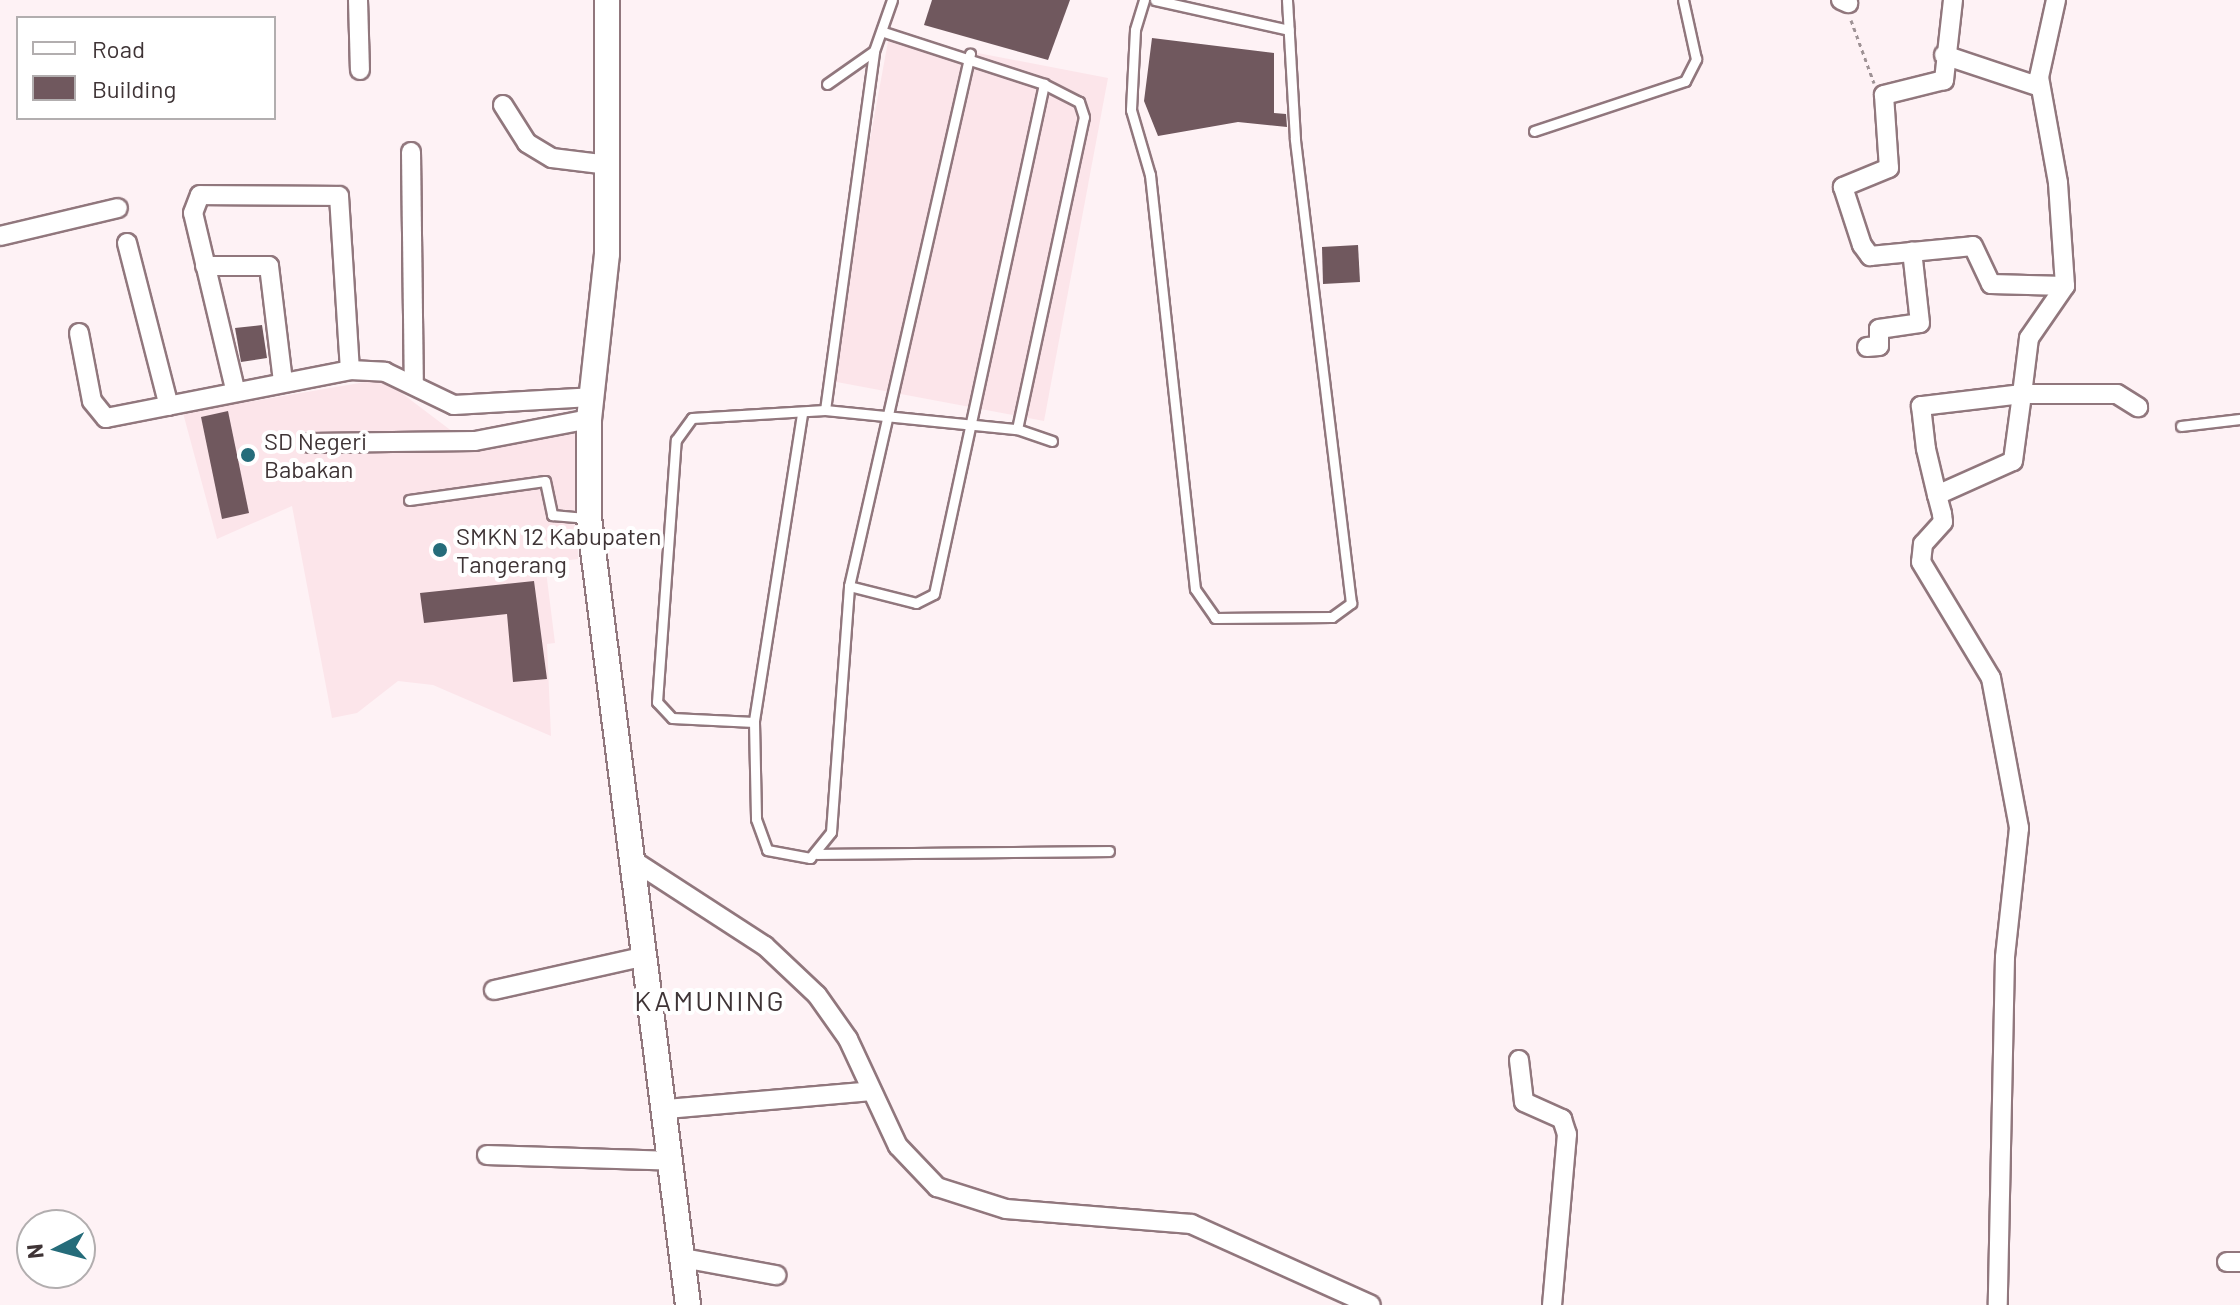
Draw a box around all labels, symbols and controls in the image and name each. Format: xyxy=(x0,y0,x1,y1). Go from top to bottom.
legend xyxy=(16,16,276,120)
text: Road xyxy=(92,34,145,63)
text: Building xyxy=(92,74,176,103)
place label: SD Negeri Babakan xyxy=(264,427,367,483)
marker: SD Negeri Babakan xyxy=(239,446,257,464)
place label: SMKN 12 Kabupaten Tangerang xyxy=(456,522,661,578)
marker: SMKN 12 Kabupaten Tangerang xyxy=(431,541,449,559)
district label: KAMUNING xyxy=(634,983,786,1017)
north arrow xyxy=(16,1209,96,1289)
text: N xyxy=(20,1243,48,1260)

